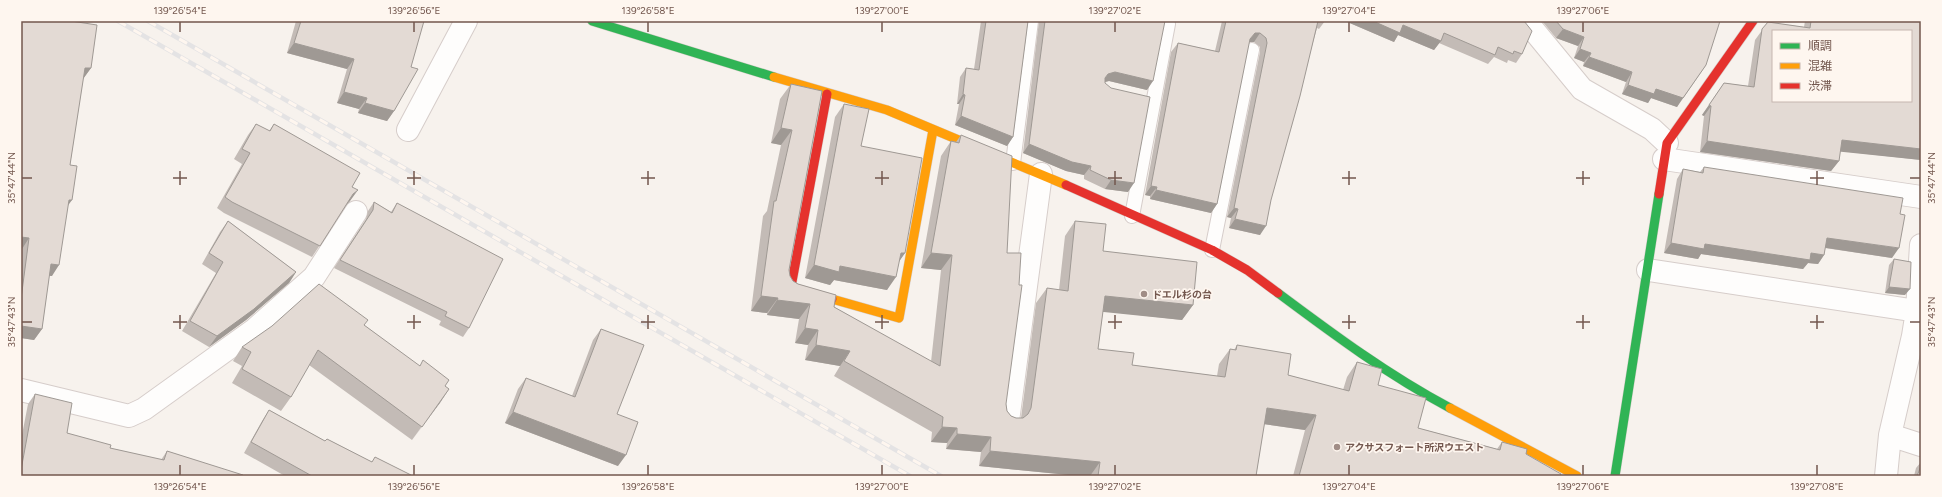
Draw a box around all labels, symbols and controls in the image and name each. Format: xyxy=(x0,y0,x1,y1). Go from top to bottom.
text: 139°26'54"E xyxy=(153,4,207,17)
text: 139°26'56"E xyxy=(388,4,440,17)
text: 139°26'58"E xyxy=(621,4,675,17)
text: 139°27'00"E xyxy=(855,4,909,17)
text: 139°27'02"E xyxy=(1089,4,1142,17)
text: 139°27'04"E xyxy=(1322,4,1376,17)
text: 139°27'06"E xyxy=(1556,4,1610,17)
legend xyxy=(1772,30,1912,102)
text: 順調 xyxy=(1808,39,1832,53)
text: 混雑 xyxy=(1808,59,1832,73)
text: 渋滞 xyxy=(1808,79,1832,93)
text: 35°47'44"N xyxy=(5,152,18,204)
text: 35°47'44"N xyxy=(1925,152,1938,204)
place label: ドエル杉の台 xyxy=(1152,288,1212,301)
marker: ドエル杉の台 xyxy=(1139,289,1149,299)
text: 35°47'43"N xyxy=(5,296,18,348)
text: 35°47'43"N xyxy=(1925,296,1938,348)
place label: アクサスフォート所沢ウエスト xyxy=(1345,441,1484,454)
marker: アクサスフォート所沢ウエスト xyxy=(1332,442,1342,452)
text: 139°26'54"E xyxy=(153,480,207,493)
text: 139°26'56"E xyxy=(388,480,440,493)
text: 139°26'58"E xyxy=(621,480,675,493)
text: 139°27'00"E xyxy=(855,480,909,493)
text: 139°27'02"E xyxy=(1089,480,1142,493)
text: 139°27'04"E xyxy=(1322,480,1376,493)
text: 139°27'06"E xyxy=(1556,480,1610,493)
text: 139°27'08"E xyxy=(1790,480,1844,493)

